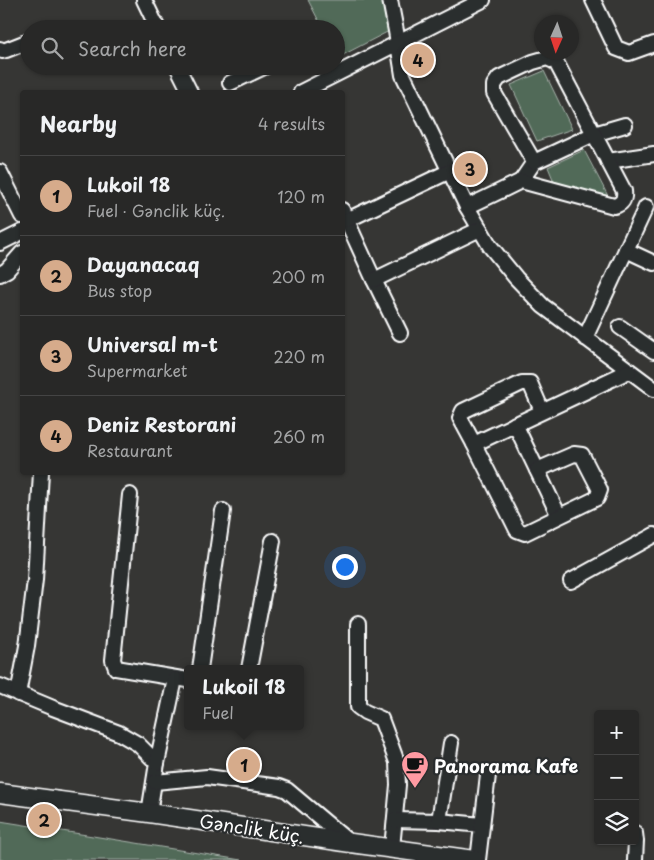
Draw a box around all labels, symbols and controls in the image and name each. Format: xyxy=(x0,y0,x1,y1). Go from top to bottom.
north arrow xyxy=(534,15,579,60)
search box xyxy=(20,20,345,75)
icon: search xyxy=(38,34,66,62)
text: Search here xyxy=(78,34,187,62)
pin: 4 xyxy=(402,41,434,79)
text: Nearby xyxy=(40,107,117,139)
text: 4 results xyxy=(258,111,325,135)
pin: 3 xyxy=(454,150,486,188)
text: Lukoil 18 xyxy=(87,170,170,198)
text: 1 xyxy=(52,184,60,208)
text: 120 m xyxy=(278,184,325,208)
text: Fuel · Gənclik küç. xyxy=(87,198,225,222)
text: Dayanacaq xyxy=(87,250,199,278)
text: 2 xyxy=(50,264,62,288)
text: 200 m xyxy=(272,264,325,288)
text: Bus stop xyxy=(87,278,152,302)
text: Universal m-t xyxy=(87,330,218,358)
text: 3 xyxy=(51,344,61,368)
text: 220 m xyxy=(274,344,325,368)
text: Supermarket xyxy=(87,358,187,382)
text: Deniz Restorani xyxy=(87,410,236,438)
text: 4 xyxy=(51,424,61,448)
text: 260 m xyxy=(273,424,325,448)
text: Restaurant xyxy=(87,438,173,462)
your location xyxy=(332,554,358,580)
popup xyxy=(184,665,304,730)
text: Lukoil 18 xyxy=(202,672,286,700)
text: Fuel xyxy=(202,700,234,724)
map controls xyxy=(594,710,639,845)
button: + xyxy=(594,710,639,755)
pin: 1 xyxy=(228,746,260,784)
cafe icon: Panorama Kafe xyxy=(400,750,430,789)
place label: Panorama Kafe xyxy=(434,752,578,779)
button: − xyxy=(594,755,639,800)
button: layers xyxy=(594,800,639,845)
pin: 2 xyxy=(28,801,60,839)
street label: Gənclik küç. xyxy=(198,806,306,850)

